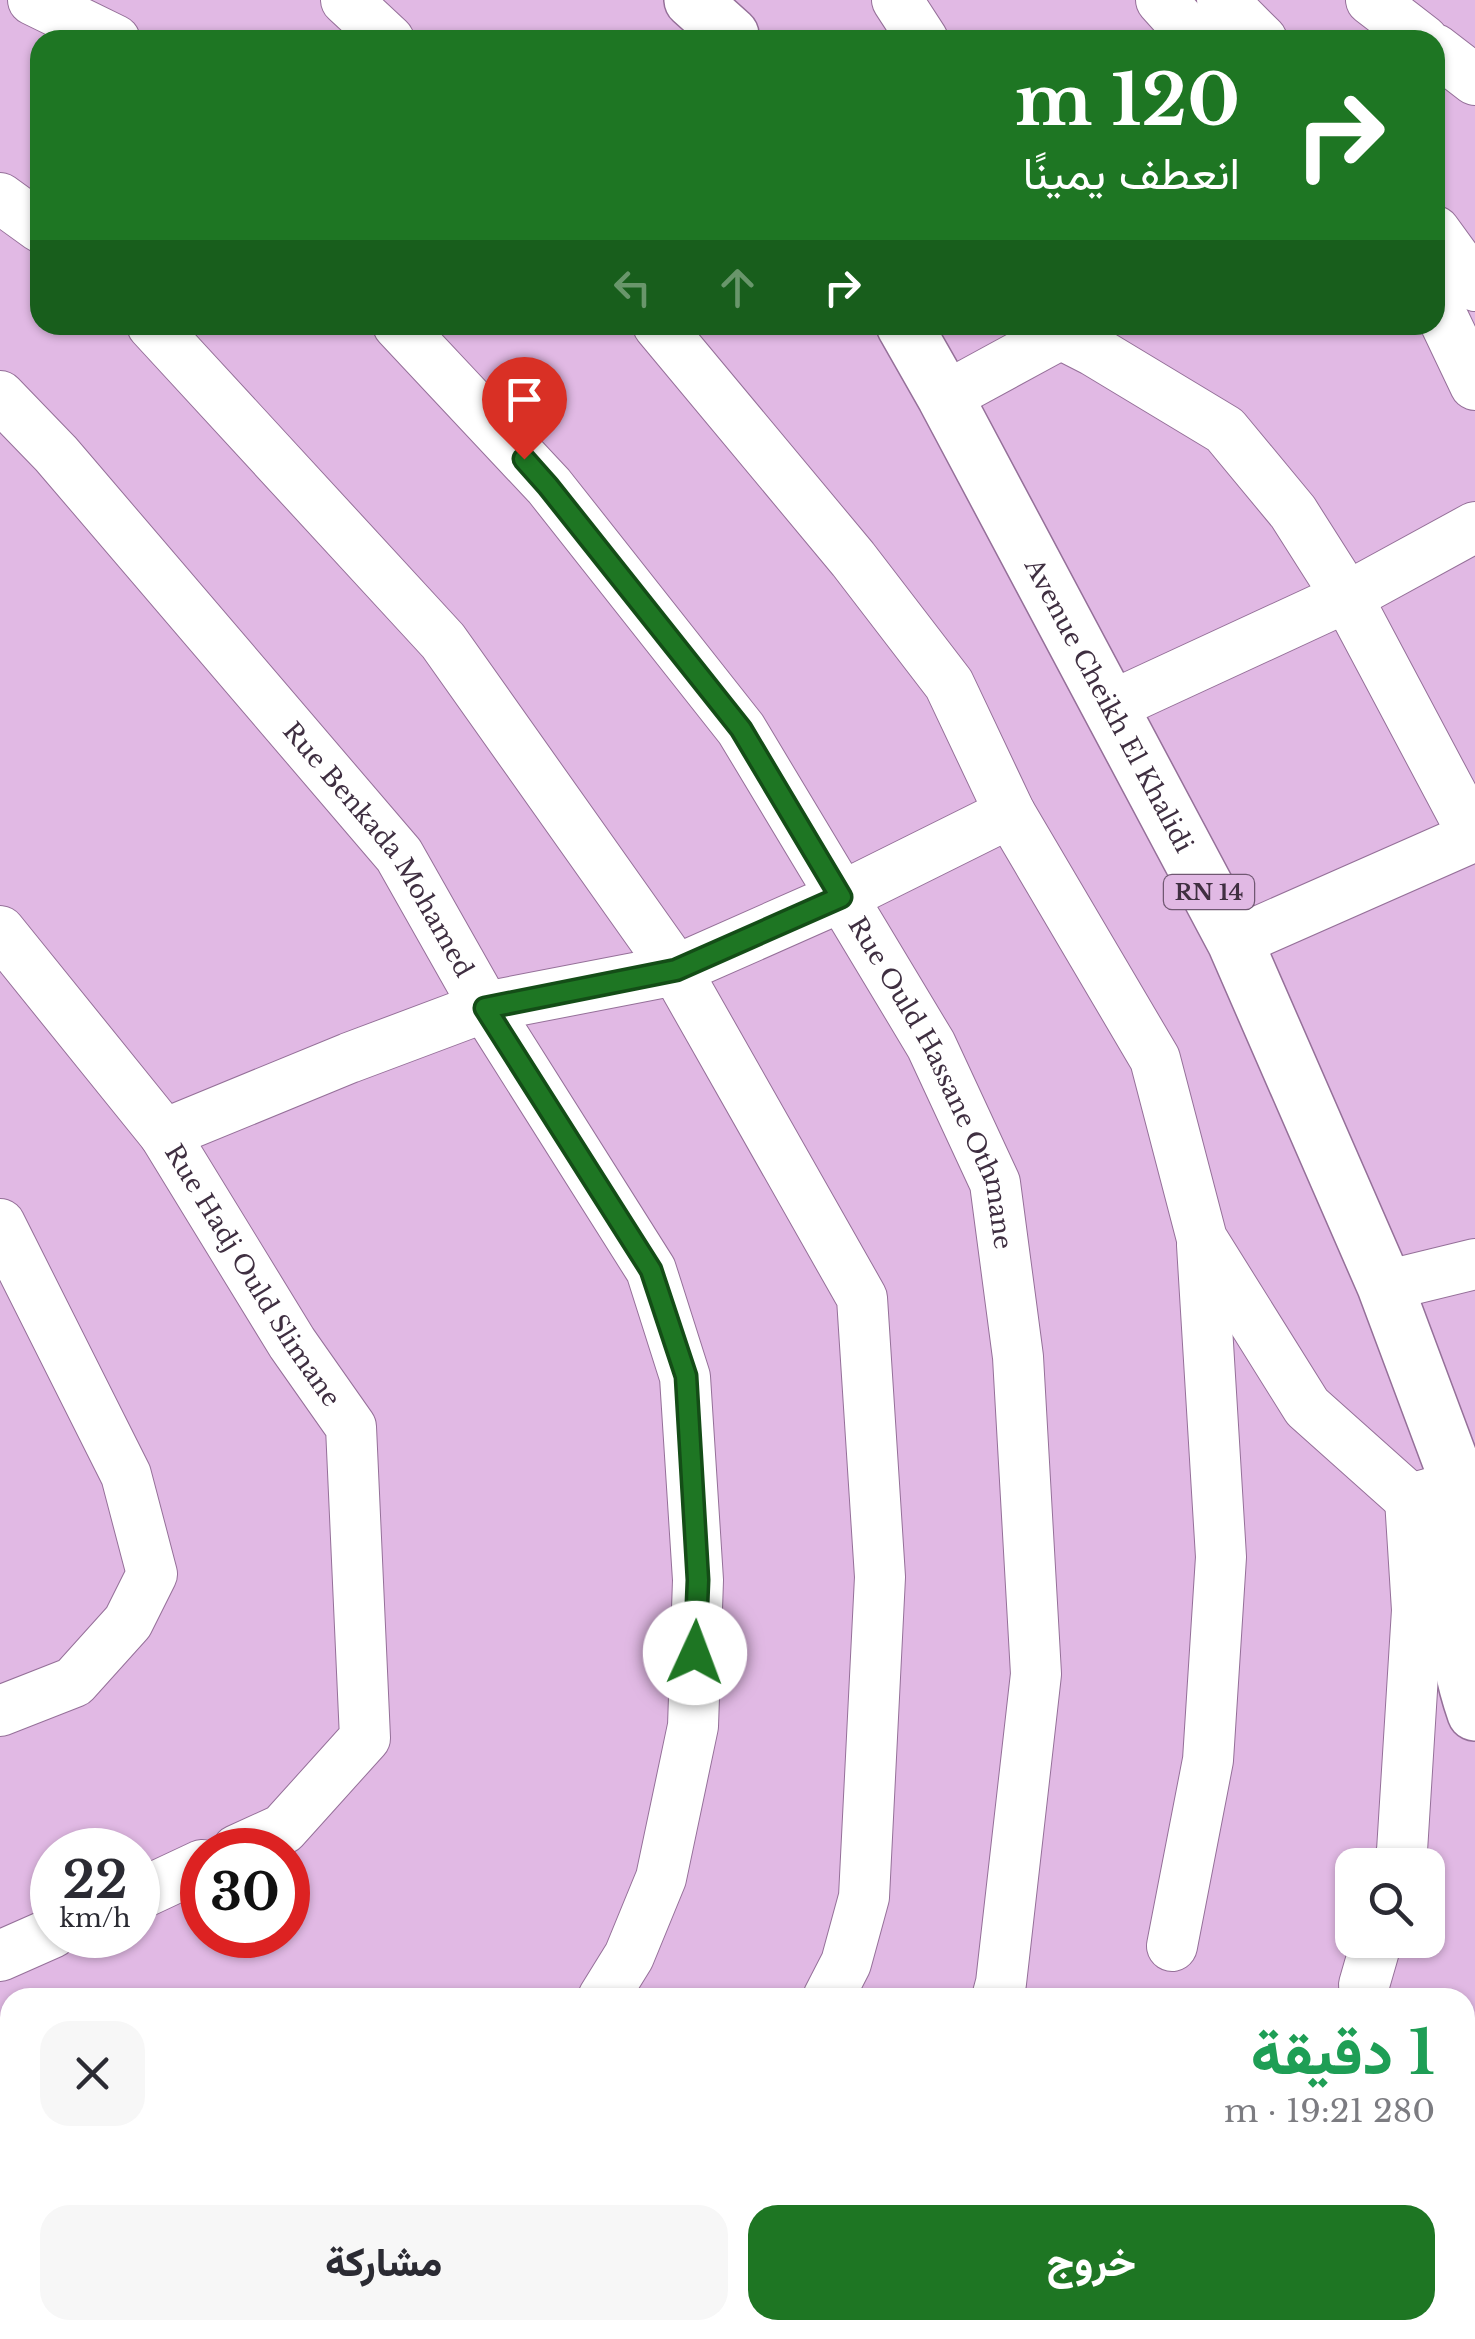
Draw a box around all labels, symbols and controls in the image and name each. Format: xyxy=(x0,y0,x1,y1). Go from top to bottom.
text: 120 m xyxy=(1015,57,1240,144)
icon: right xyxy=(1275,70,1405,200)
text: انعطف يمينًا xyxy=(1023,145,1240,201)
icon: left xyxy=(605,260,660,315)
icon: ahead xyxy=(710,260,765,315)
icon: right xyxy=(815,260,870,315)
pin xyxy=(482,357,567,460)
icon: arrive xyxy=(497,372,552,427)
street label: Avenue Cheikh El Khalidi xyxy=(1017,552,1200,858)
street label: Rue Benkada Mohamed xyxy=(276,716,480,983)
road number: RN 14 xyxy=(1164,875,1254,909)
street label: Rue Ould Hassane Othmane xyxy=(842,911,1019,1251)
street label: Rue Hadj Ould Slimane xyxy=(158,1139,347,1413)
position arrow xyxy=(643,1601,747,1705)
speed limit sign: 30 xyxy=(180,1828,310,1958)
map controls xyxy=(1335,1848,1445,1958)
button: search xyxy=(1335,1848,1445,1958)
text: 22 xyxy=(62,1849,128,1912)
text: km/h xyxy=(60,1903,130,1934)
text: 1 دقيقة xyxy=(1251,2016,1435,2090)
button: close xyxy=(40,2021,145,2126)
text: 280 m · 19:21 xyxy=(1224,2091,1435,2131)
button: مشاركة xyxy=(40,2205,728,2320)
button: خروج xyxy=(748,2205,1435,2320)

